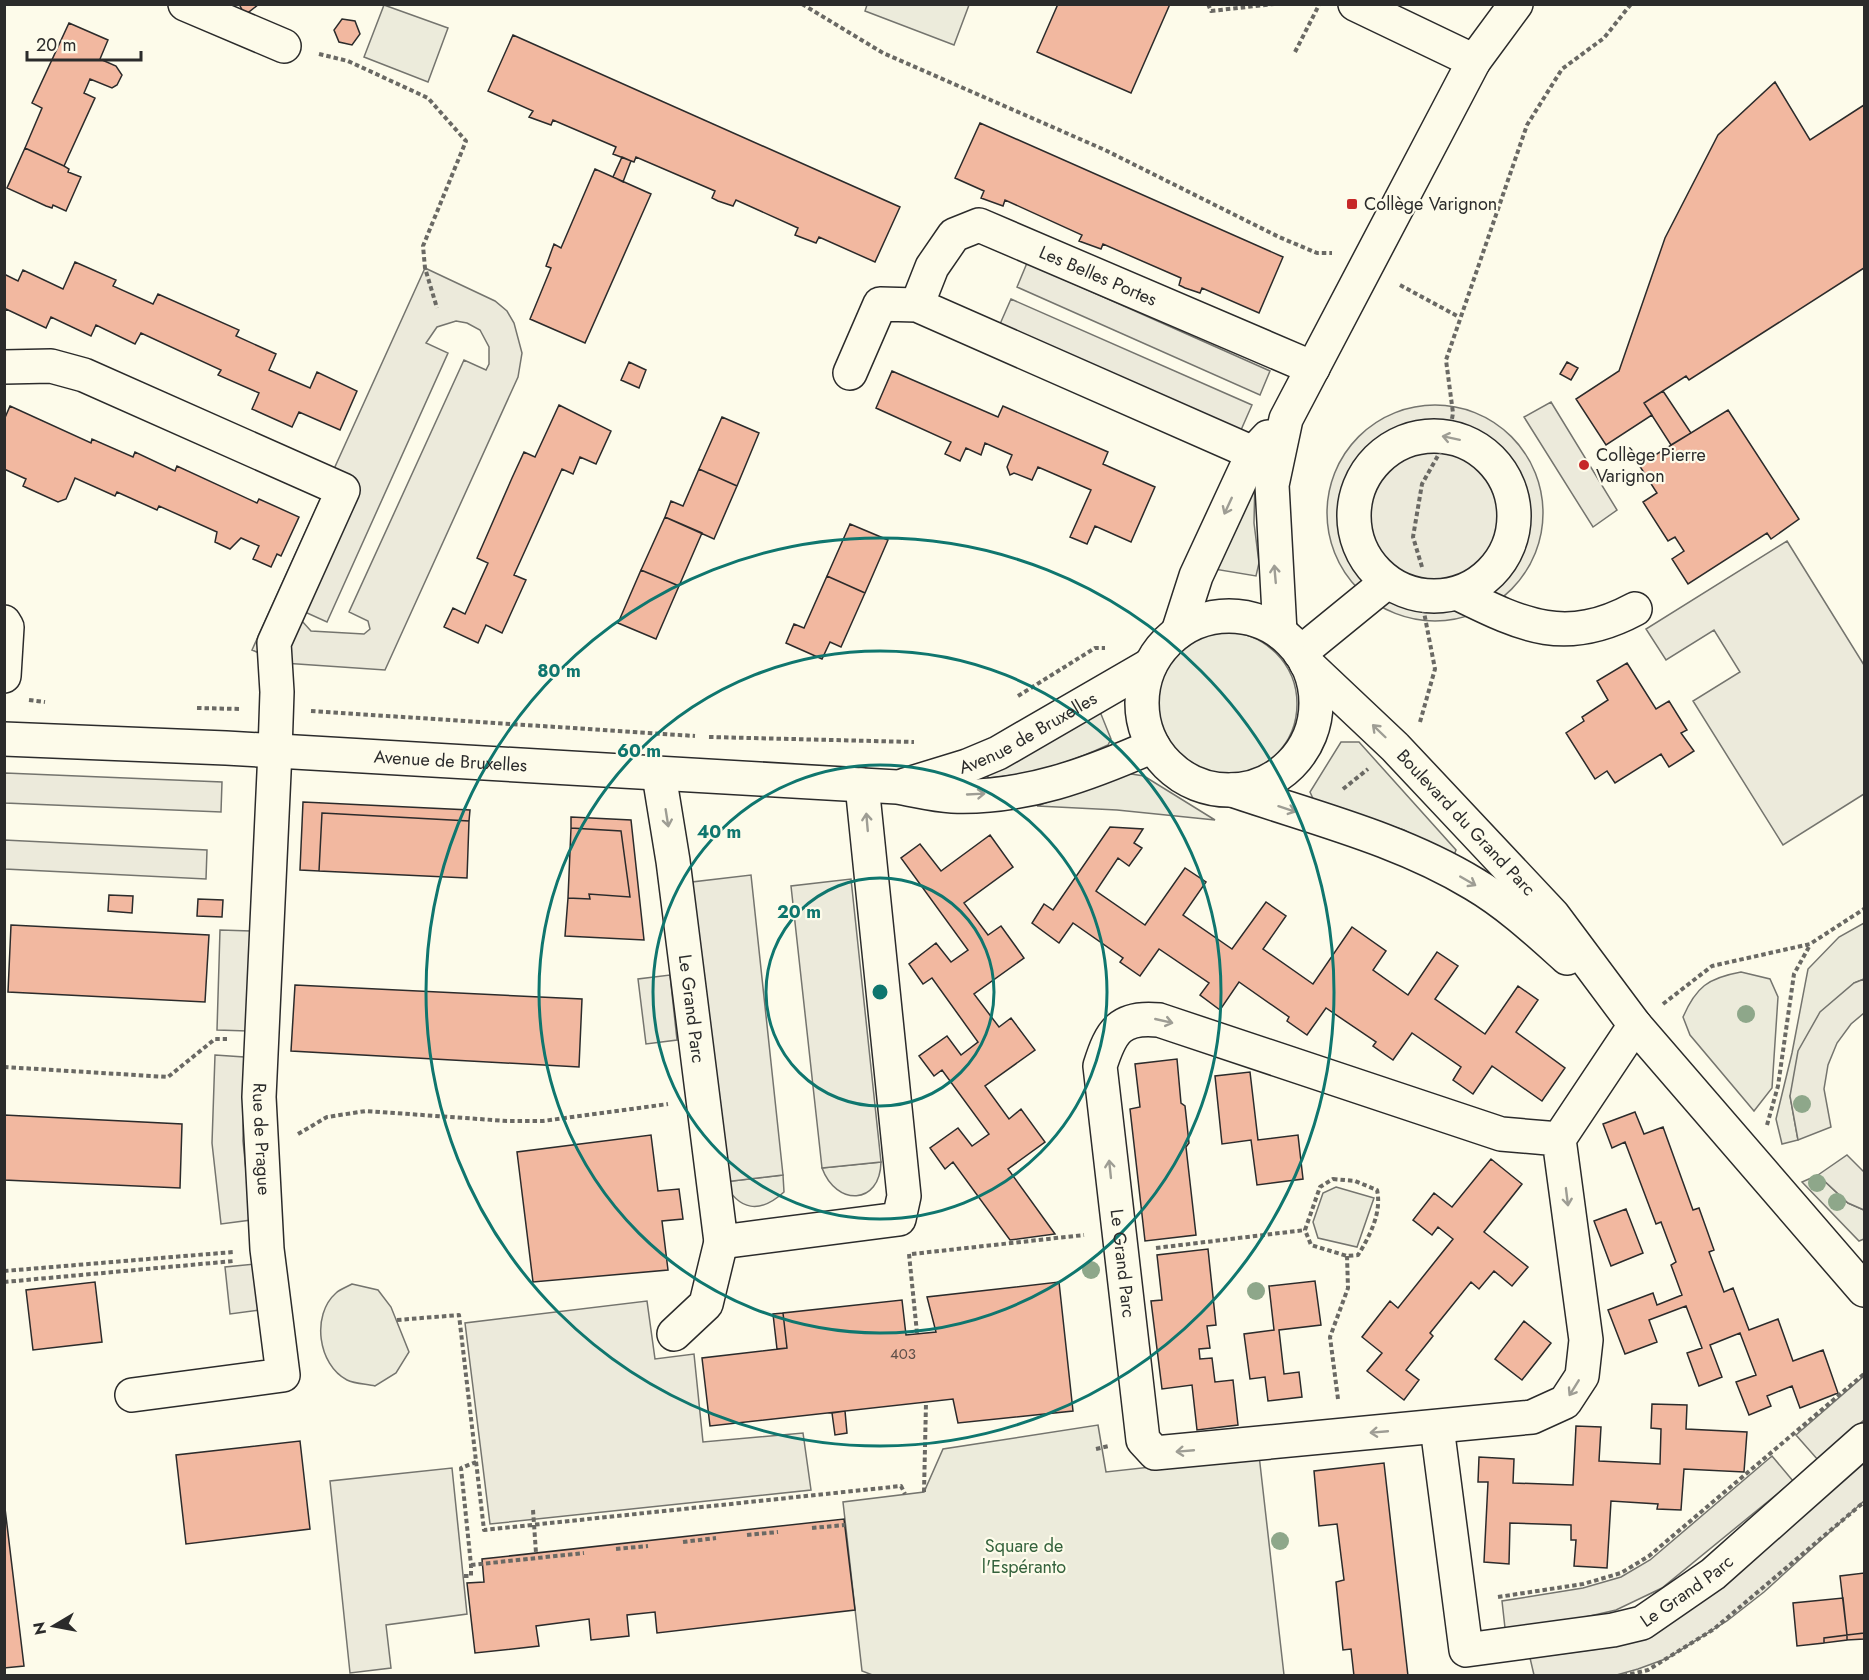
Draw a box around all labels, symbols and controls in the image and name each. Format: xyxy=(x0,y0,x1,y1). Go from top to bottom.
scale bar xyxy=(27,24,141,62)
text: 20 m xyxy=(36,32,76,58)
place label: Collège Varignon xyxy=(1364,191,1497,217)
marker: Collège Varignon xyxy=(1345,197,1359,211)
street label: Les Belles Portes xyxy=(1035,239,1161,313)
one-way arrow xyxy=(1442,432,1461,444)
place label: Collège Pierre Varignon xyxy=(1596,442,1706,489)
marker: Collège Pierre Varignon xyxy=(1577,458,1591,472)
one-way arrow xyxy=(1222,497,1233,515)
one-way arrow xyxy=(1269,564,1280,584)
text: 80 m xyxy=(537,658,581,684)
street label: Avenue de Bruxelles xyxy=(956,685,1102,781)
one-way arrow xyxy=(1372,724,1387,739)
text: 60 m xyxy=(617,738,661,764)
street label: Boulevard du Grand Parc xyxy=(1391,743,1541,902)
street label: Avenue de Bruxelles xyxy=(373,744,528,778)
one-way arrow xyxy=(966,789,986,800)
one-way arrow xyxy=(1277,804,1296,815)
one-way arrow xyxy=(661,807,672,827)
one-way arrow xyxy=(861,813,872,832)
text: 40 m xyxy=(697,819,741,845)
one-way arrow xyxy=(1459,875,1476,887)
text: 20 m xyxy=(777,899,821,925)
street label: Le Grand Parc xyxy=(672,953,711,1065)
centre of rings xyxy=(870,982,890,1002)
one-way arrow xyxy=(1154,1016,1173,1028)
street label: Rue de Prague xyxy=(246,1082,277,1196)
one-way arrow xyxy=(1104,1159,1115,1179)
one-way arrow xyxy=(1562,1186,1573,1206)
street label: Le Grand Parc xyxy=(1104,1208,1142,1319)
house number: 403 xyxy=(890,1343,916,1365)
one-way arrow xyxy=(1568,1379,1580,1396)
one-way arrow xyxy=(1369,1427,1389,1438)
one-way arrow xyxy=(1175,1445,1195,1456)
park label: Square de l'Espéranto xyxy=(982,1533,1066,1580)
street label: Le Grand Parc xyxy=(1635,1549,1739,1634)
north arrow xyxy=(24,1596,84,1656)
text: N xyxy=(27,1620,52,1637)

